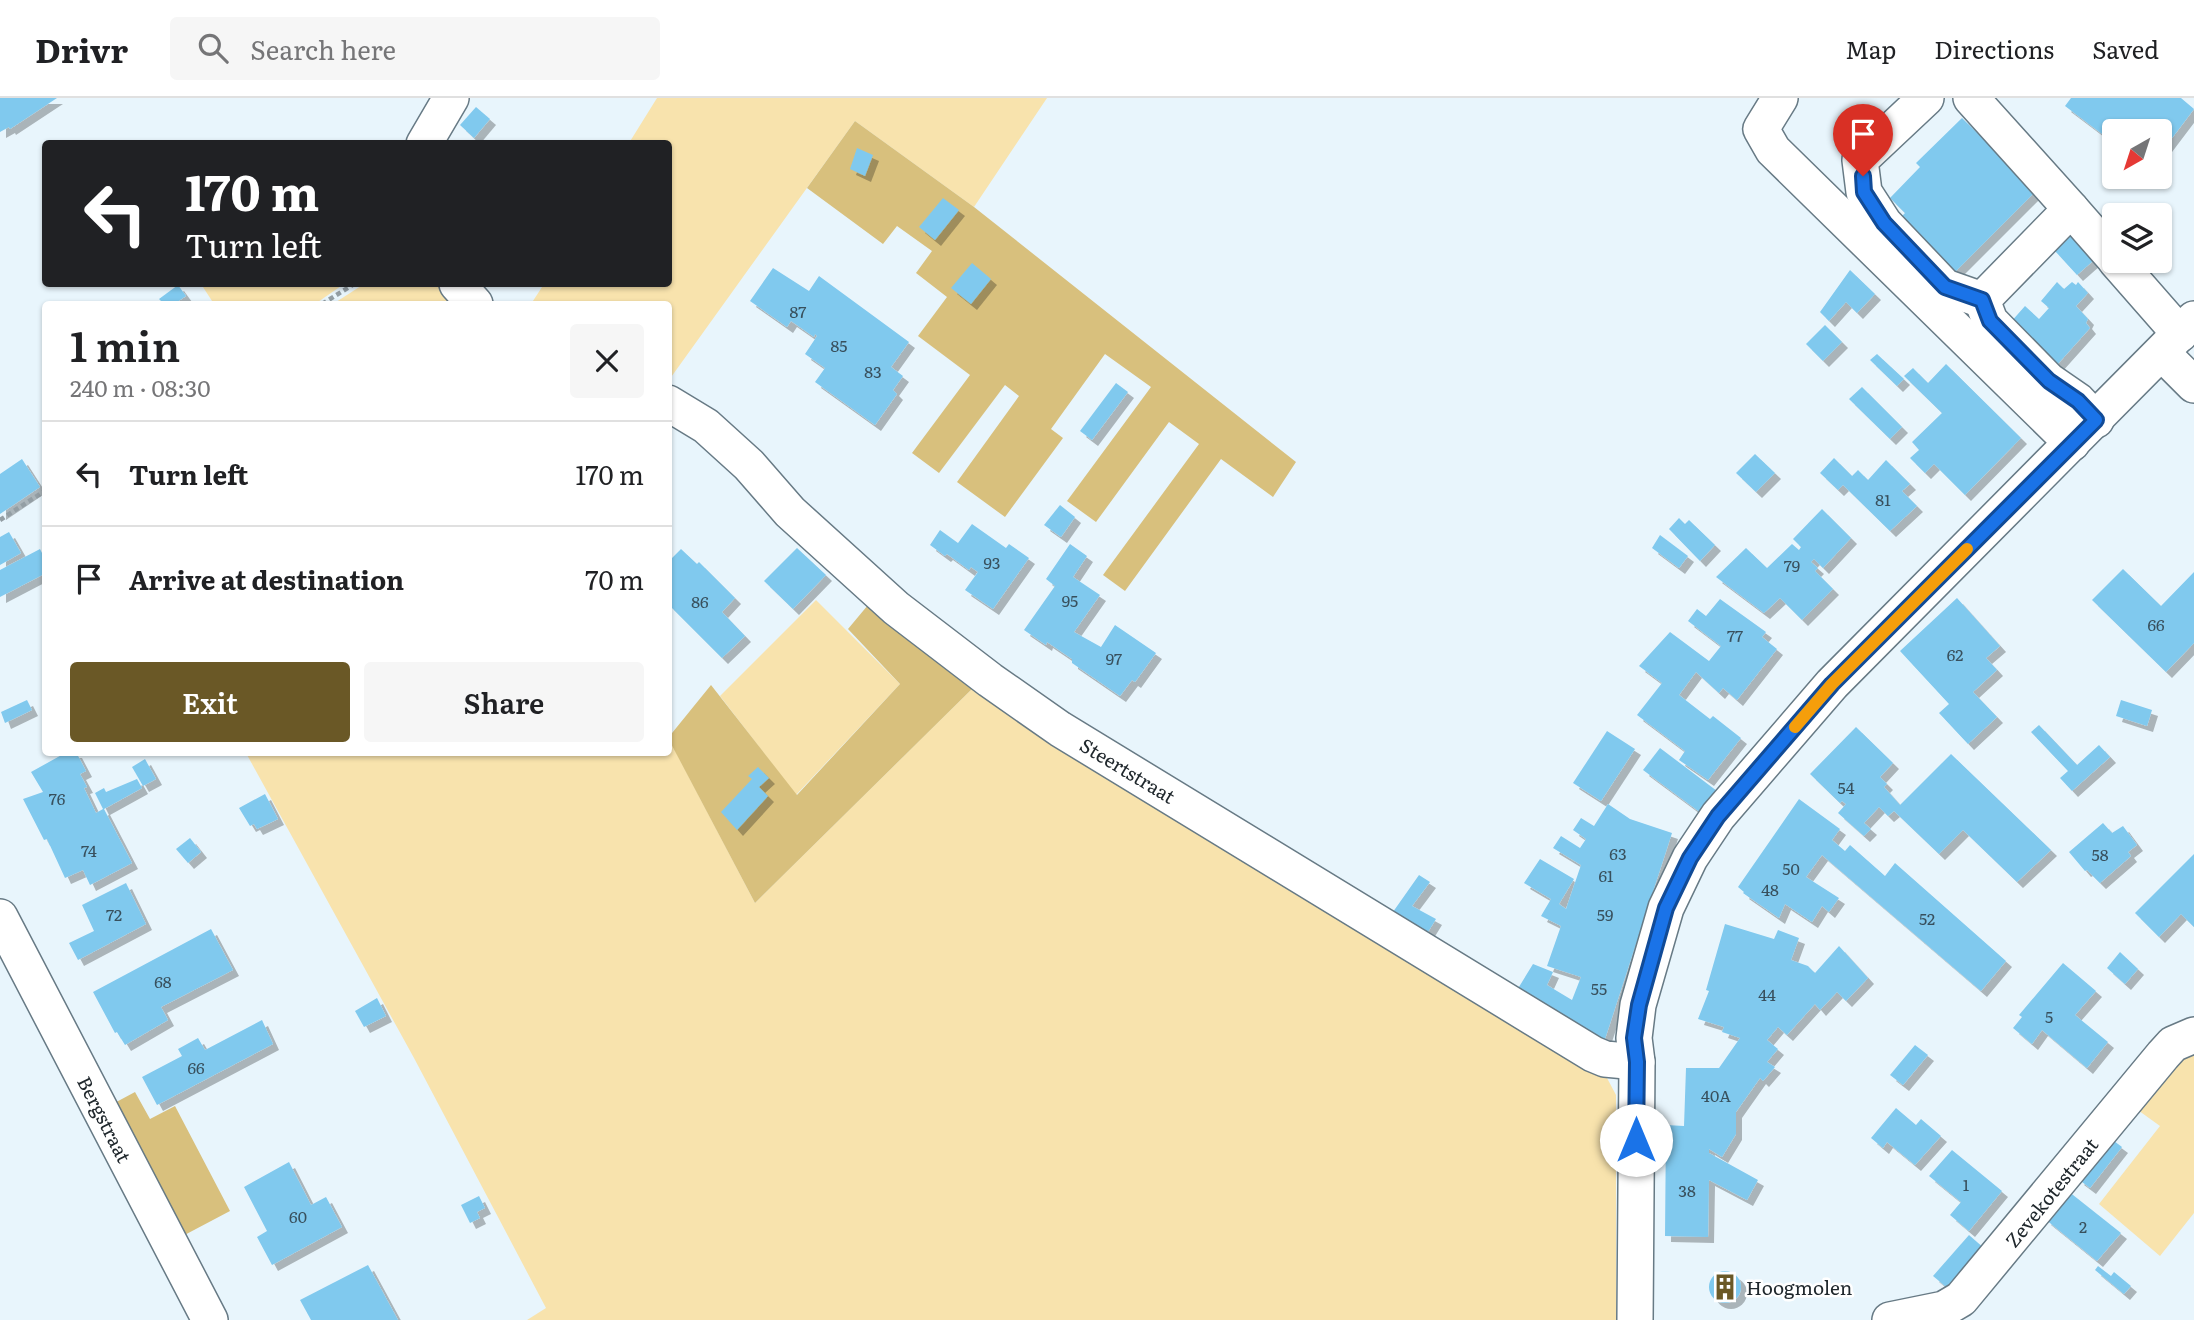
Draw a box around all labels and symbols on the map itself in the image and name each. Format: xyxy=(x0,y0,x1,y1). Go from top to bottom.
pin xyxy=(1833,104,1893,176)
north arrow xyxy=(2102,119,2172,189)
house number: 87 xyxy=(790,299,806,323)
house number: 85 xyxy=(831,333,847,357)
house number: 83 xyxy=(864,359,882,383)
house number: 81 xyxy=(1875,487,1891,511)
house number: 93 xyxy=(983,550,1001,574)
house number: 79 xyxy=(1784,553,1800,577)
house number: 95 xyxy=(1062,588,1078,612)
house number: 86 xyxy=(691,589,709,613)
house number: 66 xyxy=(2147,612,2165,636)
house number: 77 xyxy=(1727,623,1743,647)
house number: 62 xyxy=(1947,642,1963,666)
house number: 97 xyxy=(1106,646,1122,670)
street label: Steertstraat xyxy=(1075,730,1181,810)
house number: 54 xyxy=(1838,775,1855,799)
house number: 76 xyxy=(49,786,66,810)
house number: 74 xyxy=(81,838,97,862)
house number: 63 xyxy=(1609,841,1627,865)
house number: 58 xyxy=(2092,842,2109,866)
house number: 50 xyxy=(1782,856,1800,880)
house number: 61 xyxy=(1598,863,1614,887)
house number: 48 xyxy=(1761,877,1779,901)
house number: 72 xyxy=(106,902,122,926)
house number: 59 xyxy=(1597,902,1613,926)
house number: 52 xyxy=(1919,906,1935,930)
house number: 68 xyxy=(154,969,172,993)
house number: 55 xyxy=(1591,976,1607,1000)
house number: 44 xyxy=(1758,982,1776,1006)
house number: 5 xyxy=(2045,1004,2053,1028)
house number: 66 xyxy=(187,1055,205,1079)
street label: Bergstraat xyxy=(71,1071,139,1167)
house number: 40A xyxy=(1701,1083,1731,1107)
position arrow xyxy=(1599,1103,1673,1177)
street label: Zevekotestraat xyxy=(1998,1131,2104,1253)
house number: 1 xyxy=(1963,1172,1970,1196)
house number: 38 xyxy=(1678,1178,1696,1202)
house number: 60 xyxy=(289,1204,307,1228)
house number: 2 xyxy=(2079,1214,2087,1238)
building icon: Hoogmolen xyxy=(1710,1272,1740,1302)
place label: Hoogmolen xyxy=(1746,1273,1852,1301)

